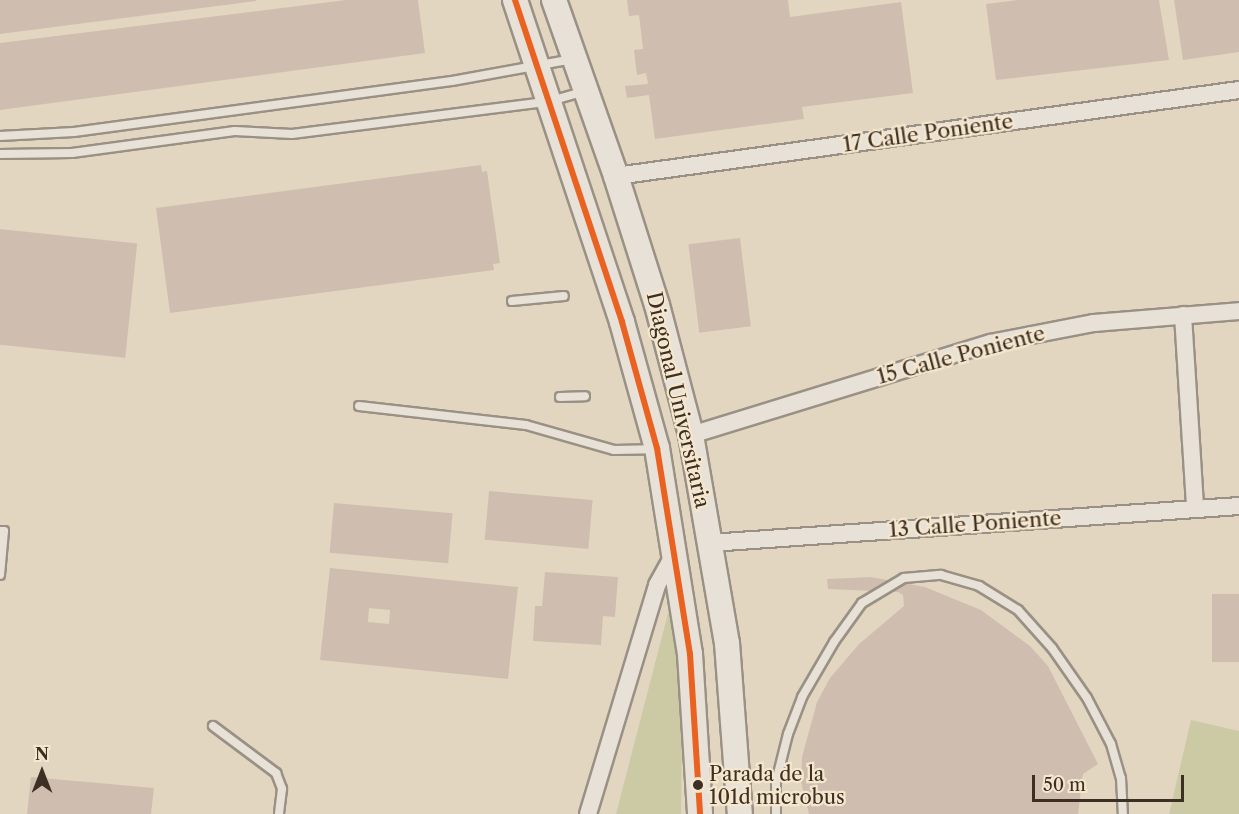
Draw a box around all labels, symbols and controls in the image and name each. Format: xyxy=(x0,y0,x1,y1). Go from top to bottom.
street label: 17 Calle Poniente xyxy=(841,109,1015,157)
street label: Diagonal Universitaria xyxy=(641,289,715,511)
street label: 15 Calle Poniente xyxy=(874,320,1048,390)
street label: 13 Calle Poniente xyxy=(888,505,1062,543)
north arrow xyxy=(12,742,72,802)
text: N xyxy=(35,744,49,764)
place label: Parada de la 101d microbus xyxy=(709,762,845,809)
scale bar xyxy=(1035,763,1186,801)
text: 50 m xyxy=(1043,774,1086,796)
marker: Parada de la 101d microbus xyxy=(692,779,704,791)

